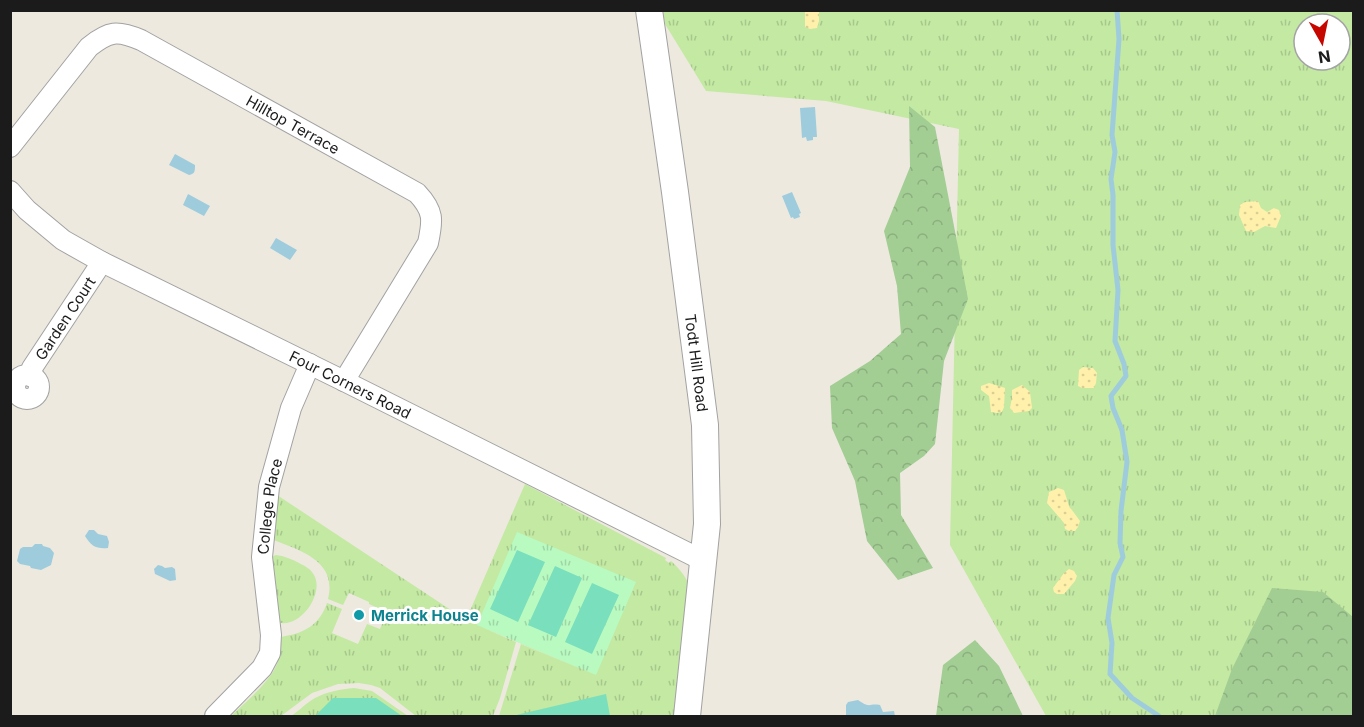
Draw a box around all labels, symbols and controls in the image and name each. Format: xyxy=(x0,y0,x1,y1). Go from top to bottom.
north arrow xyxy=(1292,12,1352,72)
text: N xyxy=(1317,46,1332,68)
street label: Hilltop Terrace xyxy=(243,91,343,158)
street label: Garden Court xyxy=(31,273,99,363)
street label: Todt Hill Road xyxy=(681,313,713,413)
street label: Four Corners Road xyxy=(286,346,414,423)
street label: College Place xyxy=(253,456,286,555)
place label: Merrick House xyxy=(371,606,479,625)
marker: Merrick House xyxy=(352,608,366,622)

